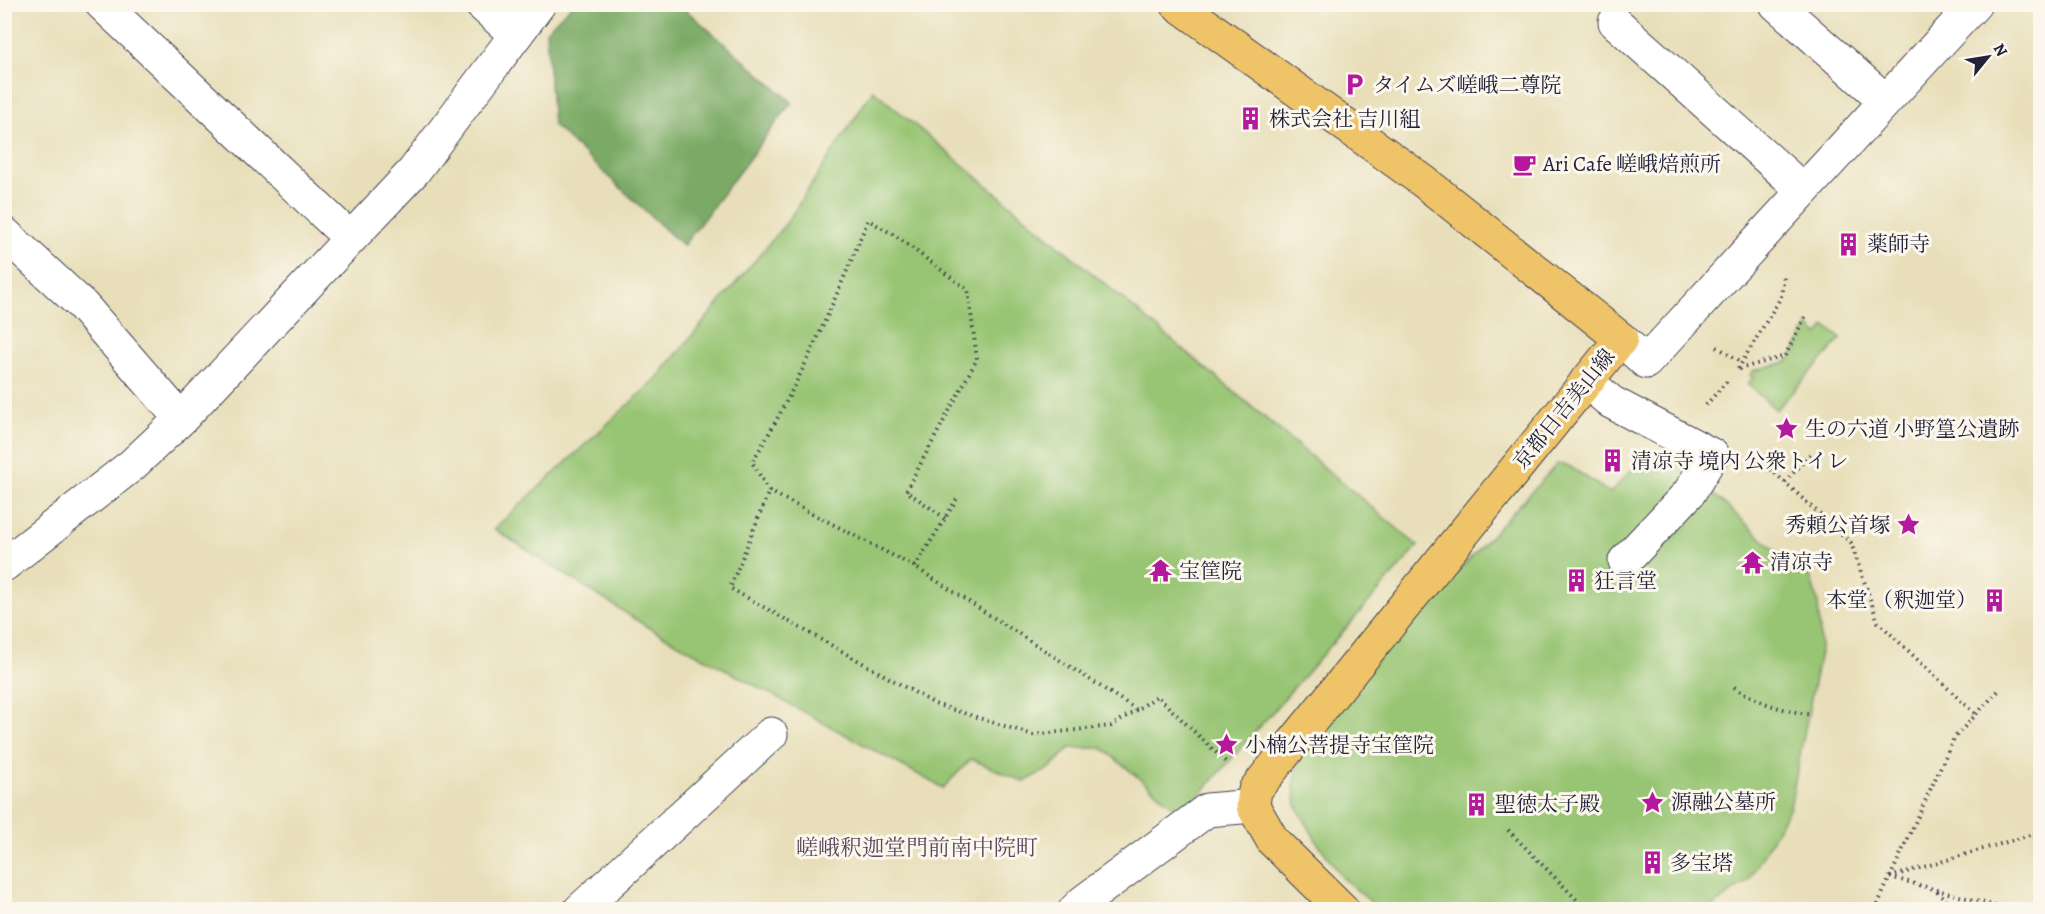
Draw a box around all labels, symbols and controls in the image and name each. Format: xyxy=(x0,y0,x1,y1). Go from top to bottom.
north arrow xyxy=(1958,27,2018,87)
text: N xyxy=(1988,39,2013,61)
place label: タイムズ嵯峨二尊院 xyxy=(1373,71,1562,99)
parking icon: タイムズ嵯峨二尊院 xyxy=(1342,72,1368,98)
place label: 株式会社 吉川組 xyxy=(1269,105,1420,133)
building icon: 株式会社 吉川組 xyxy=(1238,106,1264,132)
place label: Ari Cafe 嵯峨焙煎所 xyxy=(1542,150,1721,178)
cafe icon: Ari Cafe 嵯峨焙煎所 xyxy=(1512,151,1538,177)
place label: 薬師寺 xyxy=(1867,230,1930,258)
building icon: 薬師寺 xyxy=(1836,231,1862,257)
street label: 京都日吉美山線 xyxy=(1507,343,1621,475)
place label: 生の六道 小野篁公遺跡 xyxy=(1805,415,2019,443)
place icon: 生の六道 小野篁公遺跡 xyxy=(1774,416,1800,442)
place label: 清凉寺 境内 公衆トイレ xyxy=(1631,447,1848,475)
building icon: 清凉寺 境内 公衆トイレ xyxy=(1600,448,1626,474)
place label: 秀頼公首塚 xyxy=(1785,511,1890,539)
place icon: 秀頼公首塚 xyxy=(1895,512,1921,538)
place label: 清凉寺 xyxy=(1770,548,1833,576)
temple icon: 清凉寺 xyxy=(1739,549,1765,575)
place label: 宝筐院 xyxy=(1179,557,1242,585)
temple icon: 宝筐院 xyxy=(1148,558,1174,584)
place label: 狂言堂 xyxy=(1594,567,1657,595)
building icon: 狂言堂 xyxy=(1563,568,1589,594)
place label: 本堂 （釈迦堂） xyxy=(1826,586,1977,614)
building icon: 本堂 （釈迦堂） xyxy=(1982,587,2008,613)
place label: 小楠公菩提寺宝筐院 xyxy=(1245,731,1434,759)
place icon: 小楠公菩提寺宝筐院 xyxy=(1214,732,1240,758)
place label: 源融公墓所 xyxy=(1671,788,1776,816)
place icon: 源融公墓所 xyxy=(1640,789,1666,815)
place label: 聖徳太子殿 xyxy=(1495,790,1600,818)
building icon: 聖徳太子殿 xyxy=(1464,791,1490,817)
district label: 嵯峨釈迦堂門前南中院町 xyxy=(796,833,1038,863)
place label: 多宝塔 xyxy=(1670,849,1733,877)
building icon: 多宝塔 xyxy=(1639,850,1665,876)

